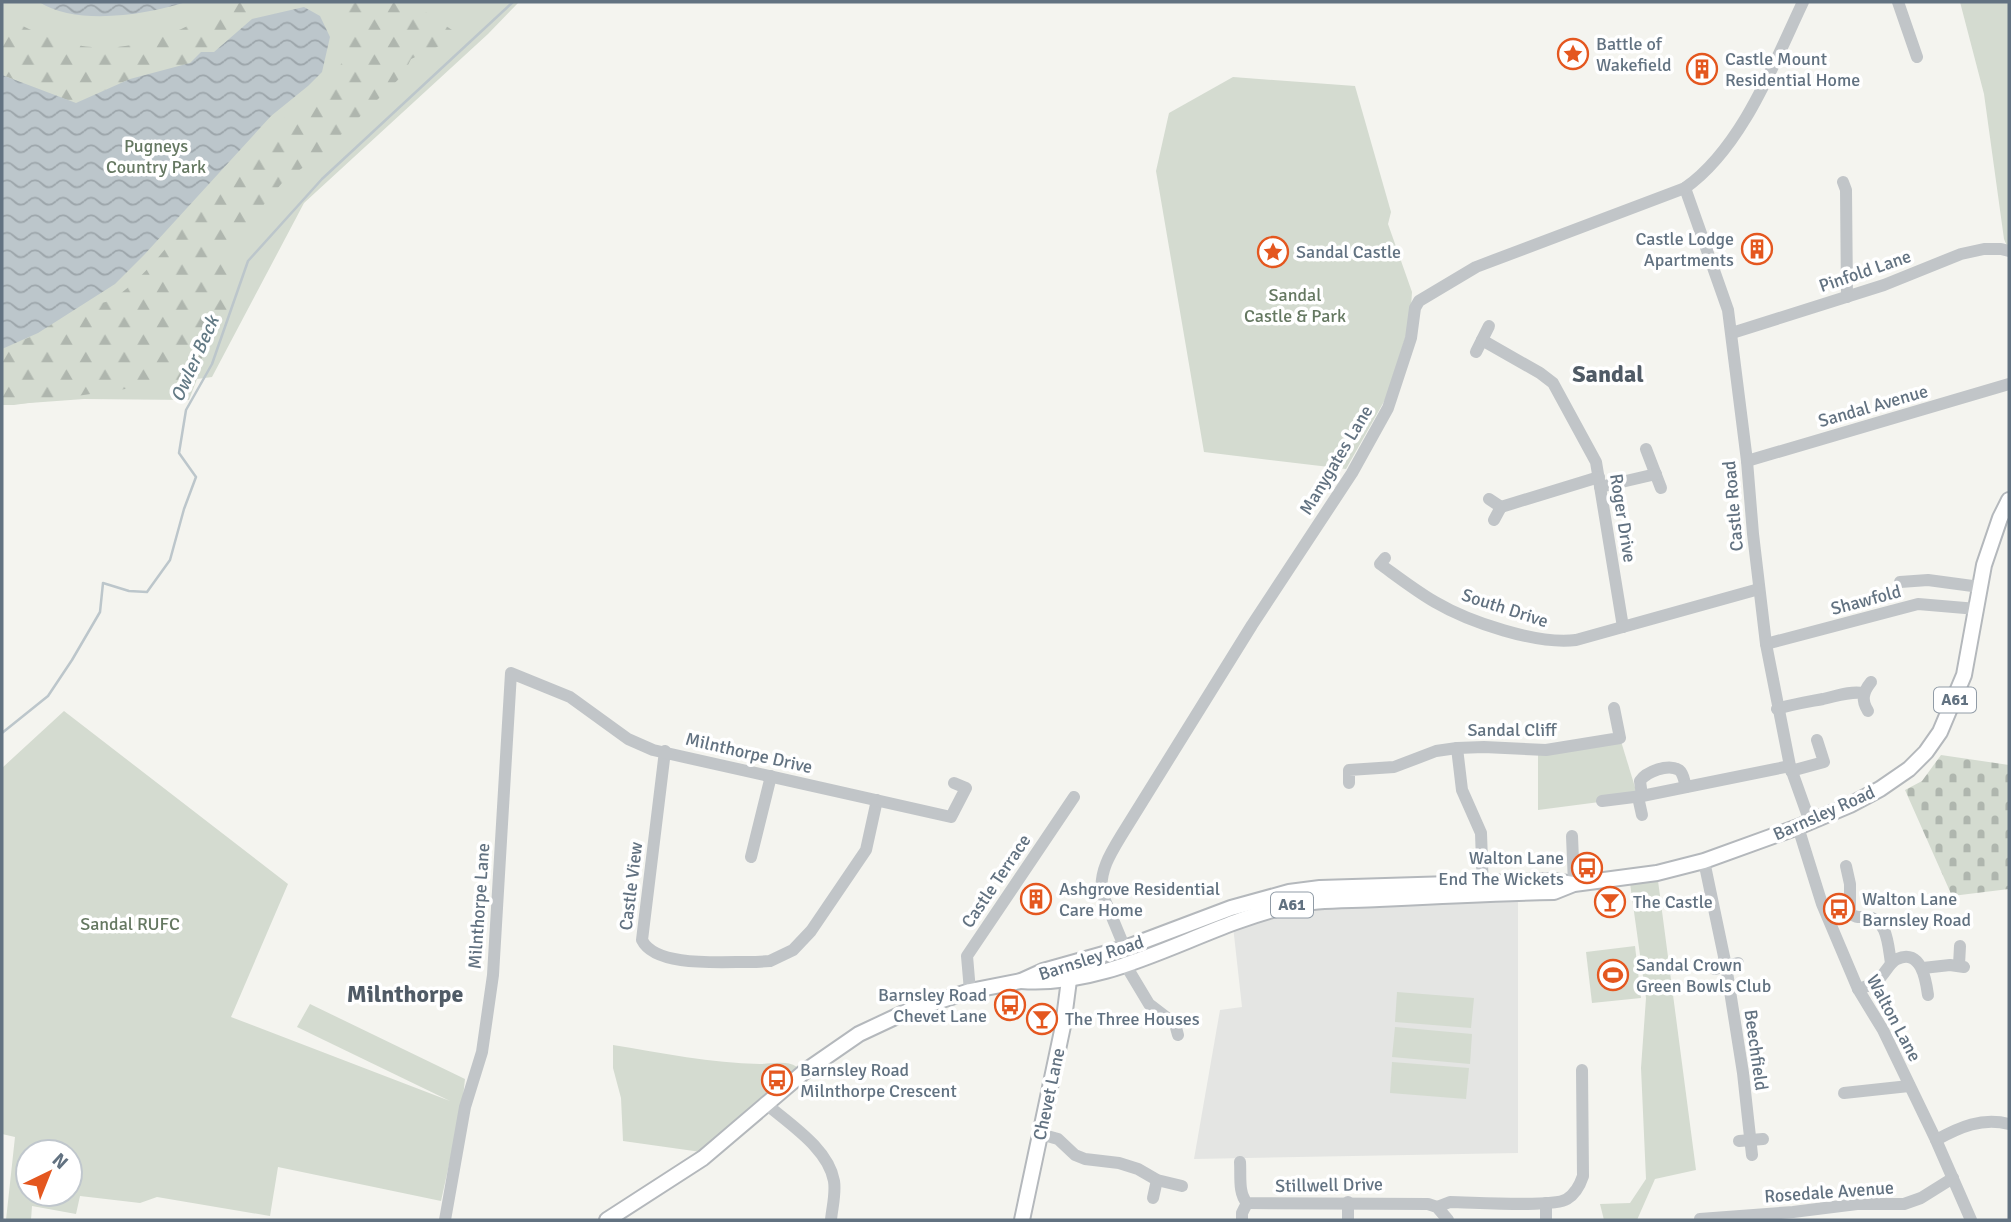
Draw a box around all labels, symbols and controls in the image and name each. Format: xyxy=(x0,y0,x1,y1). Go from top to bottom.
place label: Battle of Wakefield xyxy=(1596,33,1672,76)
place icon: Battle of Wakefield xyxy=(1556,37,1590,71)
place label: Castle Mount Residential Home xyxy=(1725,48,1860,91)
building icon: Castle Mount Residential Home xyxy=(1685,52,1719,86)
park label: Pugneys Country Park xyxy=(106,135,206,178)
place label: Castle Lodge Apartments xyxy=(1636,228,1734,271)
building icon: Castle Lodge Apartments xyxy=(1740,232,1774,266)
place icon: Sandal Castle xyxy=(1256,235,1290,269)
place label: Sandal Castle xyxy=(1296,241,1401,263)
street label: Pinfold Lane xyxy=(1816,245,1914,297)
park label: Sandal Castle & Park xyxy=(1244,284,1346,327)
water label: Owler Beck xyxy=(165,311,225,406)
district label: Sandal xyxy=(1572,359,1644,389)
street label: Sandal Avenue xyxy=(1816,380,1930,432)
street label: Manygates Lane xyxy=(1295,401,1377,519)
street label: Castle Road xyxy=(1718,460,1748,552)
street label: Roger Drive xyxy=(1605,472,1641,564)
street label: Shawfold xyxy=(1828,580,1904,620)
street label: South Drive xyxy=(1459,584,1551,632)
road number: A61 xyxy=(1934,688,1976,712)
street label: Sandal Cliff xyxy=(1467,719,1558,741)
street label: Milnthorpe Drive xyxy=(683,728,815,778)
street label: Barnsley Road xyxy=(1770,781,1878,845)
street label: Castle Terrace xyxy=(957,830,1035,932)
street label: Castle View xyxy=(615,840,647,932)
street label: Milnthorpe Lane xyxy=(464,842,494,970)
place label: Walton Lane End The Wickets xyxy=(1438,847,1564,890)
bus stop icon: Walton Lane End The Wickets xyxy=(1570,851,1604,885)
place label: Ashgrove Residential Care Home xyxy=(1059,878,1220,921)
building icon: Ashgrove Residential Care Home xyxy=(1019,882,1053,916)
bar icon: The Castle xyxy=(1593,885,1627,919)
place label: Walton Lane Barnsley Road xyxy=(1862,888,1971,931)
place label: The Castle xyxy=(1633,891,1713,913)
road number: A61 xyxy=(1271,892,1313,917)
bus stop icon: Walton Lane Barnsley Road xyxy=(1822,892,1856,926)
park label: Sandal RUFC xyxy=(80,913,180,935)
street label: Barnsley Road xyxy=(1036,931,1146,985)
place label: Sandal Crown Green Bowls Club xyxy=(1636,954,1771,997)
sports icon: Sandal Crown Green Bowls Club xyxy=(1596,958,1630,992)
street label: Walton Lane xyxy=(1862,971,1926,1065)
district label: Milnthorpe xyxy=(347,979,463,1009)
place label: Barnsley Road Chevet Lane xyxy=(878,984,987,1027)
bus stop icon: Barnsley Road Chevet Lane xyxy=(993,988,1027,1022)
bar icon: The Three Houses xyxy=(1025,1002,1059,1036)
place label: The Three Houses xyxy=(1065,1008,1200,1030)
street label: Beechfield xyxy=(1739,1008,1773,1092)
street label: Chevet Lane xyxy=(1028,1046,1070,1142)
place label: Barnsley Road Milnthorpe Crescent xyxy=(800,1059,957,1102)
bus stop icon: Barnsley Road Milnthorpe Crescent xyxy=(760,1063,794,1097)
north arrow xyxy=(14,1138,84,1208)
text: N xyxy=(47,1148,73,1175)
street label: Stillwell Drive xyxy=(1275,1173,1383,1197)
street label: Rosedale Avenue xyxy=(1763,1176,1895,1208)

